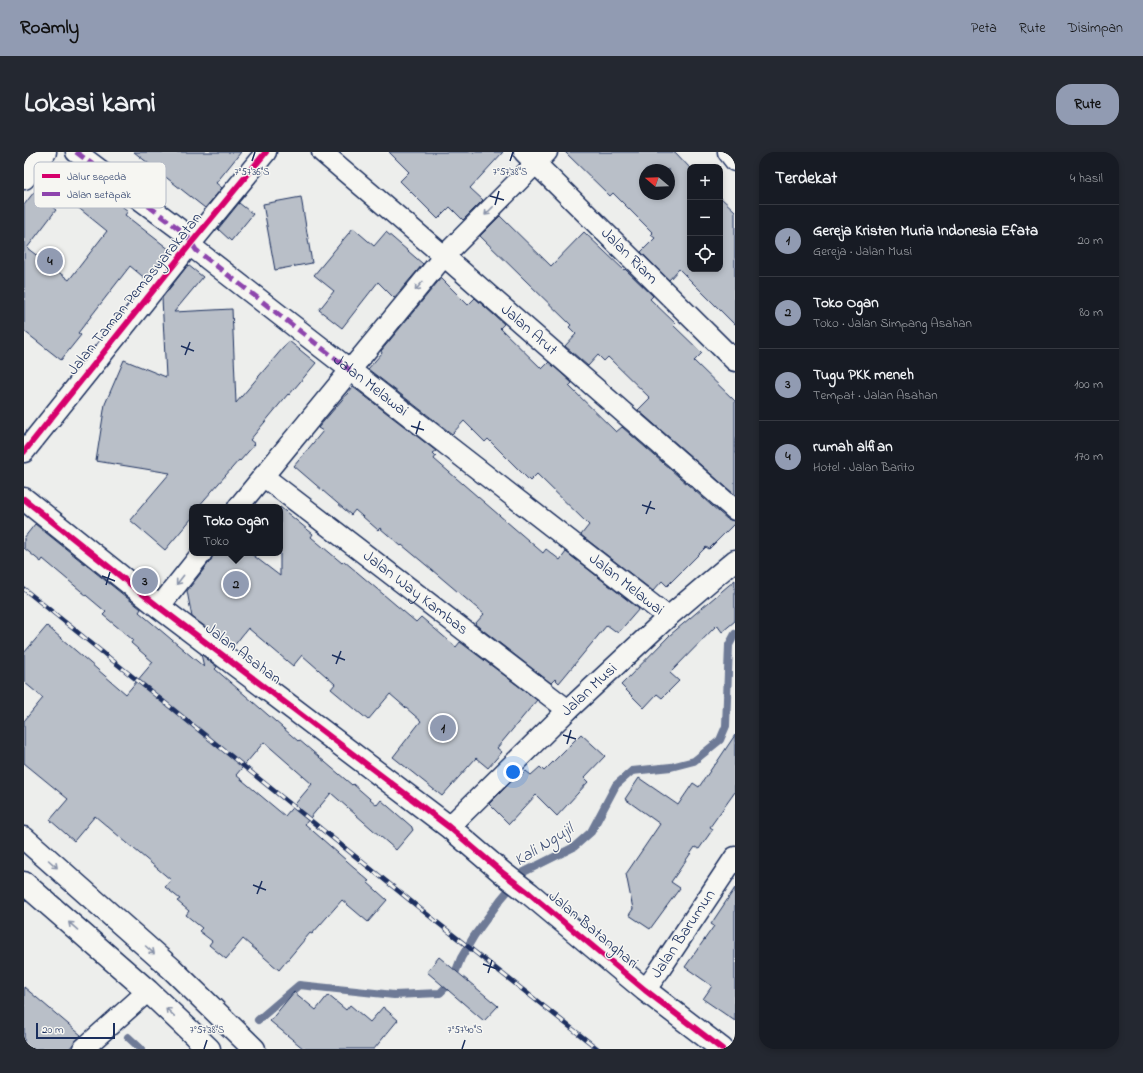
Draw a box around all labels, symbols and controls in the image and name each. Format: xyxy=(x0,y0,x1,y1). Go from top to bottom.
text: Roamly xyxy=(20,15,79,42)
text: Peta xyxy=(971,18,997,39)
text: Rute xyxy=(1019,18,1046,39)
text: Disimpan xyxy=(1068,18,1123,39)
text: Lokasi kami xyxy=(24,84,156,125)
button: Rute xyxy=(1056,84,1119,125)
legend xyxy=(34,162,166,208)
north arrow xyxy=(639,164,675,200)
map controls xyxy=(687,164,723,272)
button: + xyxy=(687,164,723,200)
text: 7°57'36"S xyxy=(235,165,270,180)
text: 7°57'38"S xyxy=(493,165,528,180)
text: Terdekat xyxy=(775,166,837,191)
text: Jalur sepeda xyxy=(67,169,126,185)
text: 4 hasil xyxy=(1070,169,1103,188)
text: Jalan setapak xyxy=(67,187,131,203)
button: − xyxy=(687,200,723,236)
one-way arrow xyxy=(484,206,494,216)
street label: Jalan Taman Pemasyarakatan xyxy=(62,207,209,381)
text: Gereja Kristen Muria Indonesia Efata xyxy=(813,220,1038,242)
street label: Jalan Riam xyxy=(595,222,663,290)
text: 1 xyxy=(786,231,790,250)
text: 20 m xyxy=(1078,231,1103,250)
button: locate xyxy=(687,236,723,272)
text: Gereja · Jalan Musi xyxy=(813,242,912,261)
pin: 4 xyxy=(37,246,63,276)
one-way arrow xyxy=(415,280,424,291)
text: Toko Ogan xyxy=(813,292,879,314)
street label: Jalan Arut xyxy=(495,298,563,362)
text: 2 xyxy=(785,303,791,322)
text: 80 m xyxy=(1079,303,1103,322)
text: Toko · Jalan Simpang Asahan xyxy=(813,314,972,333)
street label: Jalan Melawai xyxy=(328,349,413,423)
text: Tugu PKK meneh xyxy=(813,364,914,386)
text: 3 xyxy=(785,375,791,394)
text: 100 m xyxy=(1074,375,1103,394)
text: Tempat · Jalan Asahan xyxy=(813,386,938,405)
text: rumah alfian xyxy=(813,436,893,458)
text: 4 xyxy=(785,447,791,466)
text: 170 m xyxy=(1075,447,1103,466)
text: Hotel · Jalan Barito xyxy=(813,458,914,477)
popup xyxy=(189,504,283,556)
text: Toko Ogan xyxy=(203,510,269,532)
text: Toko xyxy=(203,532,229,551)
street label: Jalan Way Kambas xyxy=(357,544,473,641)
street label: Jalan Melawai xyxy=(583,547,669,622)
pin: 3 xyxy=(132,566,158,596)
pin: 2 xyxy=(223,569,249,599)
one-way arrow xyxy=(176,574,185,585)
street label: Jalan Asahan xyxy=(200,617,286,691)
street label: Jalan Musi xyxy=(556,658,623,723)
pin: 1 xyxy=(430,713,456,743)
your location xyxy=(503,762,523,782)
water label: Kali Ngujil xyxy=(510,816,581,874)
one-way arrow xyxy=(48,860,58,869)
street label: Jalan Batanghari xyxy=(543,885,644,975)
street label: Jalan Barumun xyxy=(645,885,722,984)
one-way arrow xyxy=(69,922,79,931)
one-way arrow xyxy=(145,946,156,955)
one-way arrow xyxy=(165,1007,175,1017)
scale bar xyxy=(36,1021,115,1040)
text: 20 m xyxy=(42,1022,64,1038)
text: 7°57'38"S xyxy=(190,1023,225,1038)
text: 7°57'40"S xyxy=(448,1023,483,1038)

